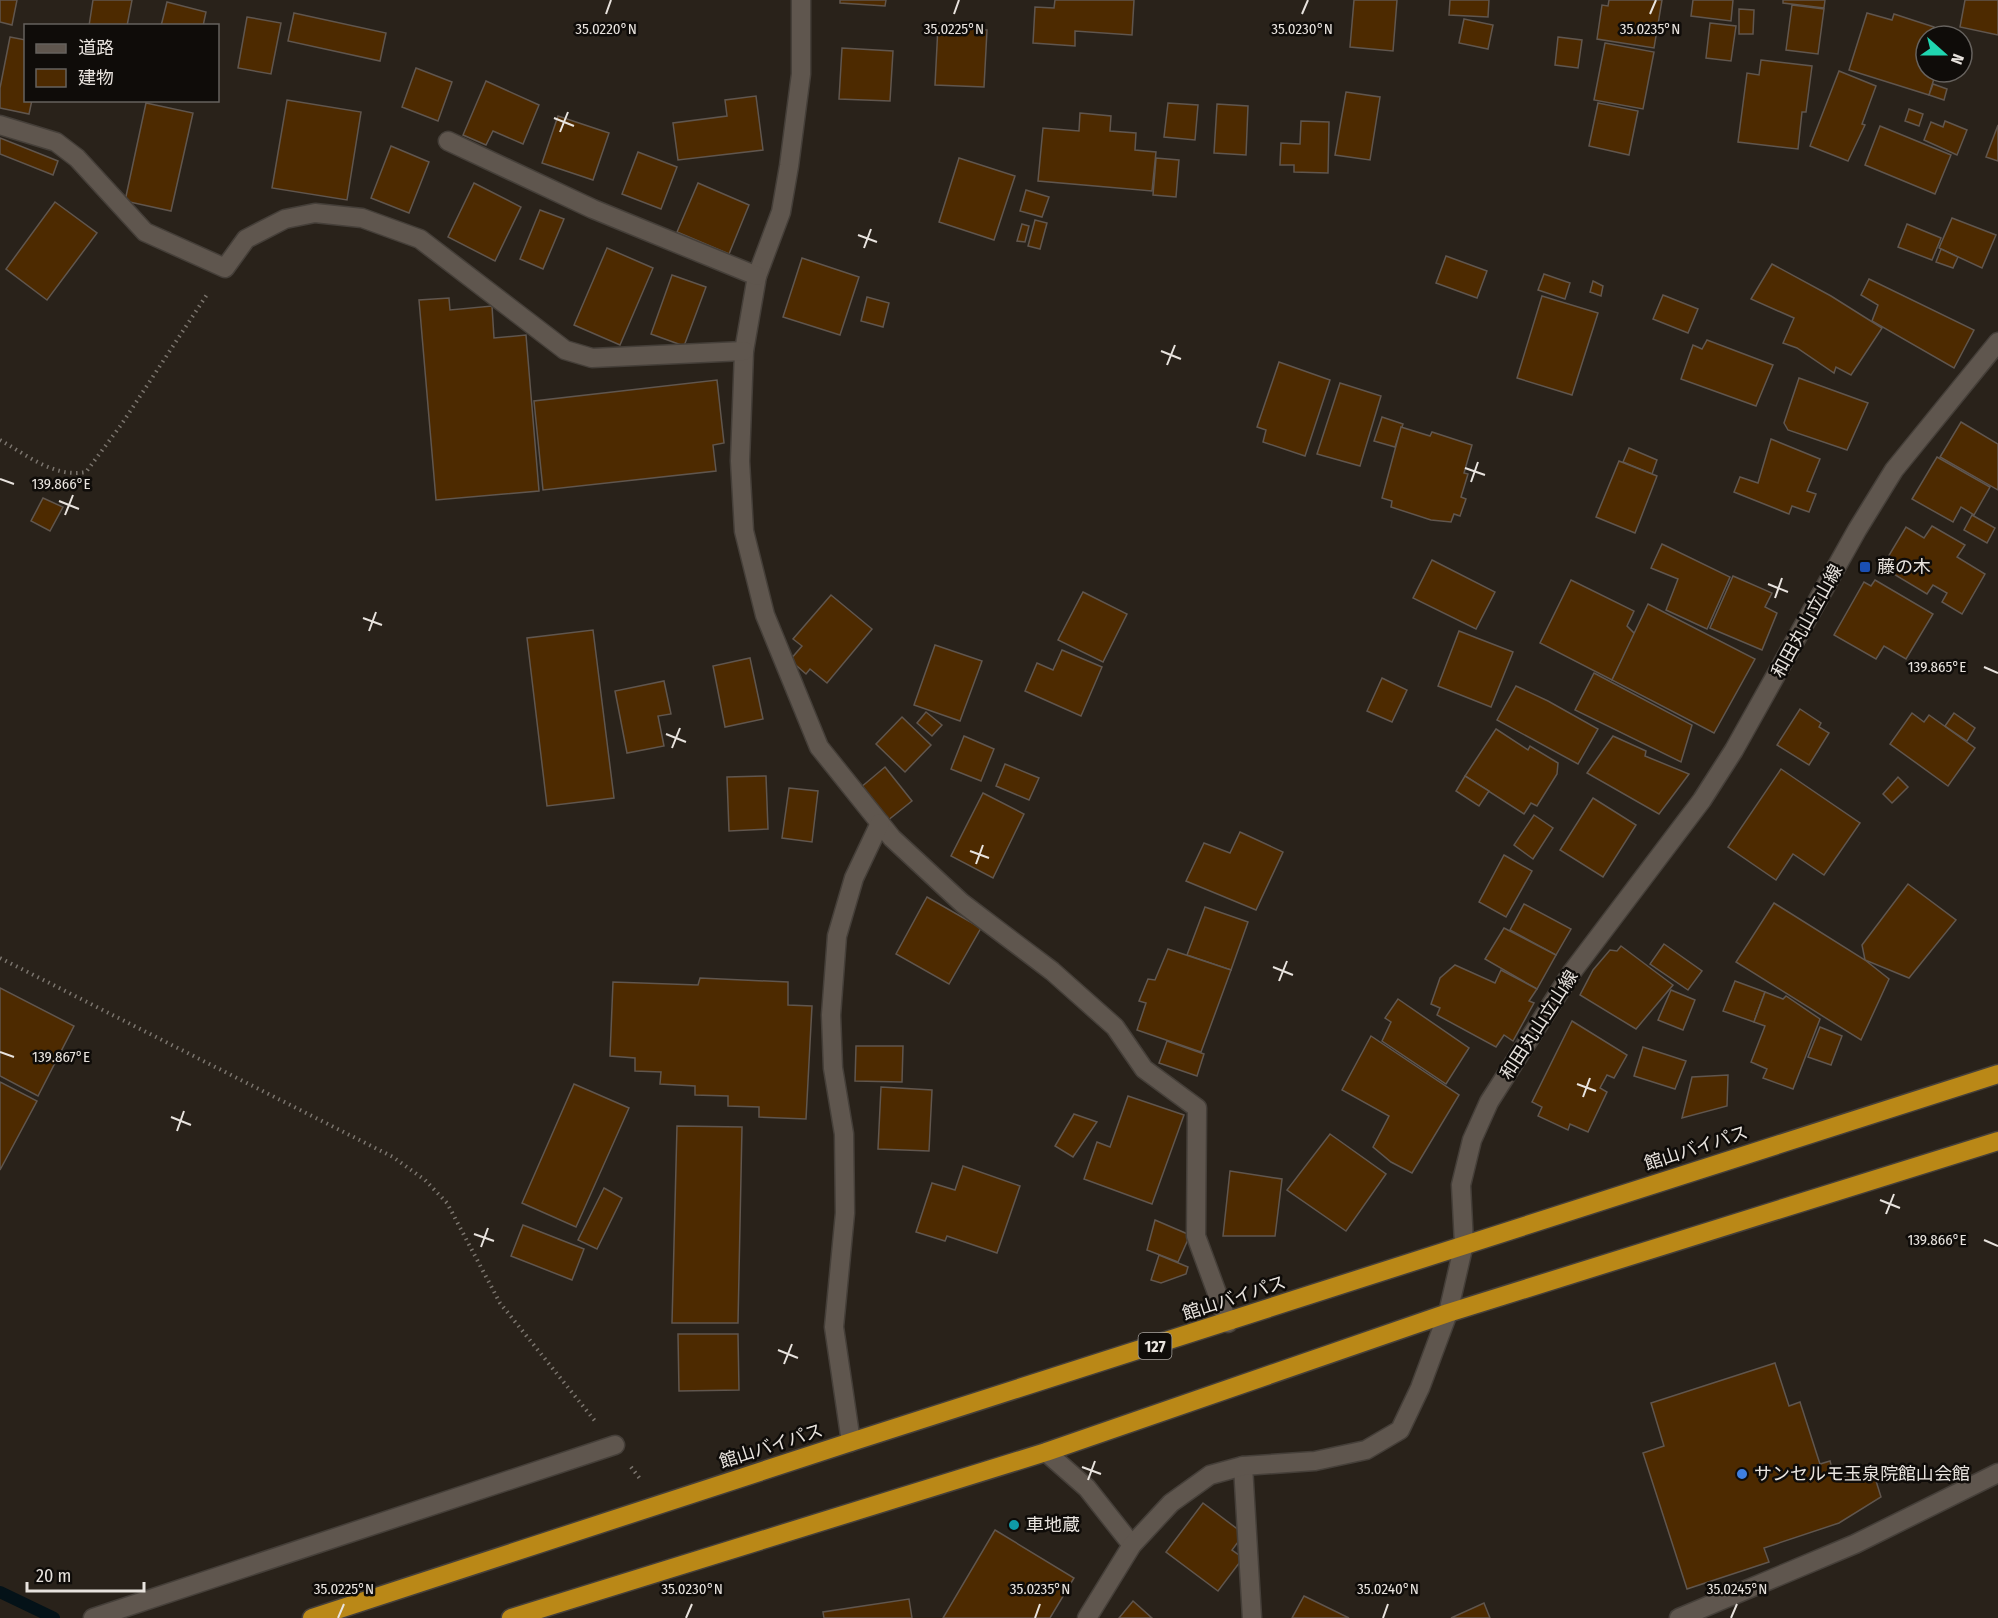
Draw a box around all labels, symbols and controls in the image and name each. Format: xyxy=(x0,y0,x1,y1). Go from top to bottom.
text: 35.0220°N xyxy=(575,20,637,38)
text: 35.0225°N xyxy=(924,20,984,38)
text: 35.0230°N xyxy=(1271,20,1333,38)
text: 35.0235°N xyxy=(1620,20,1680,38)
legend xyxy=(24,24,219,102)
north arrow xyxy=(1914,24,1974,84)
text: 道路 xyxy=(78,37,114,59)
text: N xyxy=(1947,51,1968,67)
text: 建物 xyxy=(78,67,114,89)
text: 139.866°E xyxy=(31,475,91,493)
place label: 藤の木 xyxy=(1877,556,1931,578)
marker: 藤の木 xyxy=(1858,560,1872,574)
street label: 和田丸山立山線 xyxy=(1767,561,1847,681)
text: 139.865°E xyxy=(1908,658,1966,676)
street label: 和田丸山立山線 xyxy=(1495,966,1583,1084)
text: 139.867°E xyxy=(32,1048,90,1066)
street label: 館山バイパス xyxy=(1641,1121,1751,1175)
text: 139.866°E xyxy=(1907,1231,1967,1249)
street label: 館山バイパス xyxy=(1179,1271,1289,1325)
road number: 127 xyxy=(1138,1333,1172,1359)
street label: 館山バイパス xyxy=(716,1419,826,1473)
place label: サンセルモ玉泉院館山会館 xyxy=(1754,1463,1970,1485)
marker: サンセルモ玉泉院館山会館 xyxy=(1735,1467,1749,1481)
place label: 車地蔵 xyxy=(1026,1514,1080,1536)
marker: 車地蔵 xyxy=(1007,1518,1021,1532)
scale bar xyxy=(27,1555,144,1593)
text: 20 m xyxy=(36,1565,71,1587)
text: 35.0225°N xyxy=(314,1580,374,1598)
text: 35.0230°N xyxy=(661,1580,723,1598)
text: 35.0235°N xyxy=(1010,1580,1070,1598)
text: 35.0240°N xyxy=(1357,1580,1419,1598)
text: 35.0245°N xyxy=(1707,1580,1767,1598)

